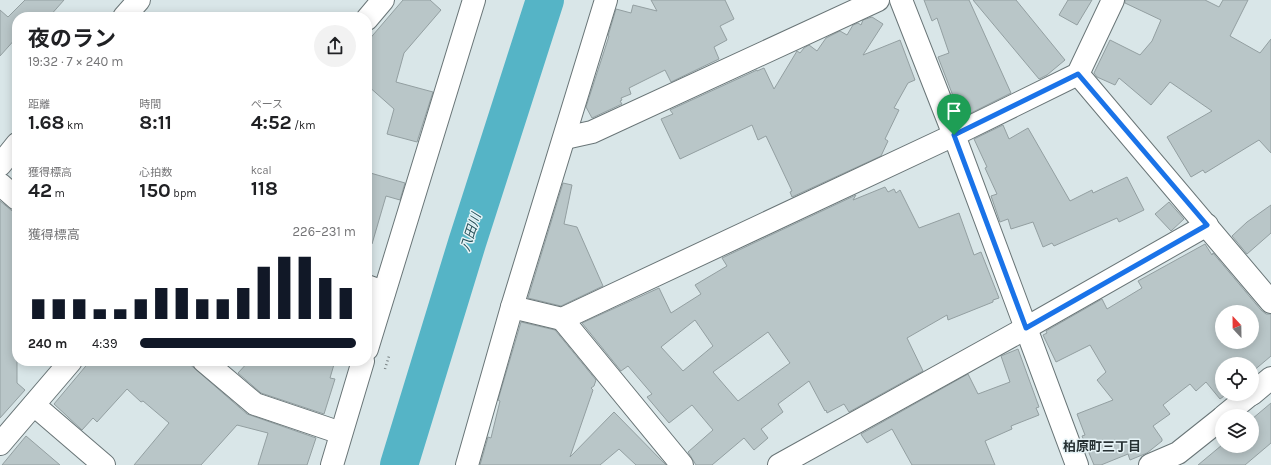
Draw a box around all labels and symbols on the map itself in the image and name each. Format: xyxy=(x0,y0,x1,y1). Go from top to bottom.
pin xyxy=(937,94,971,135)
water label: 八田川 xyxy=(457,209,484,253)
north arrow xyxy=(1215,305,1259,349)
district label: 柏原町三丁目 xyxy=(1063,439,1141,454)

